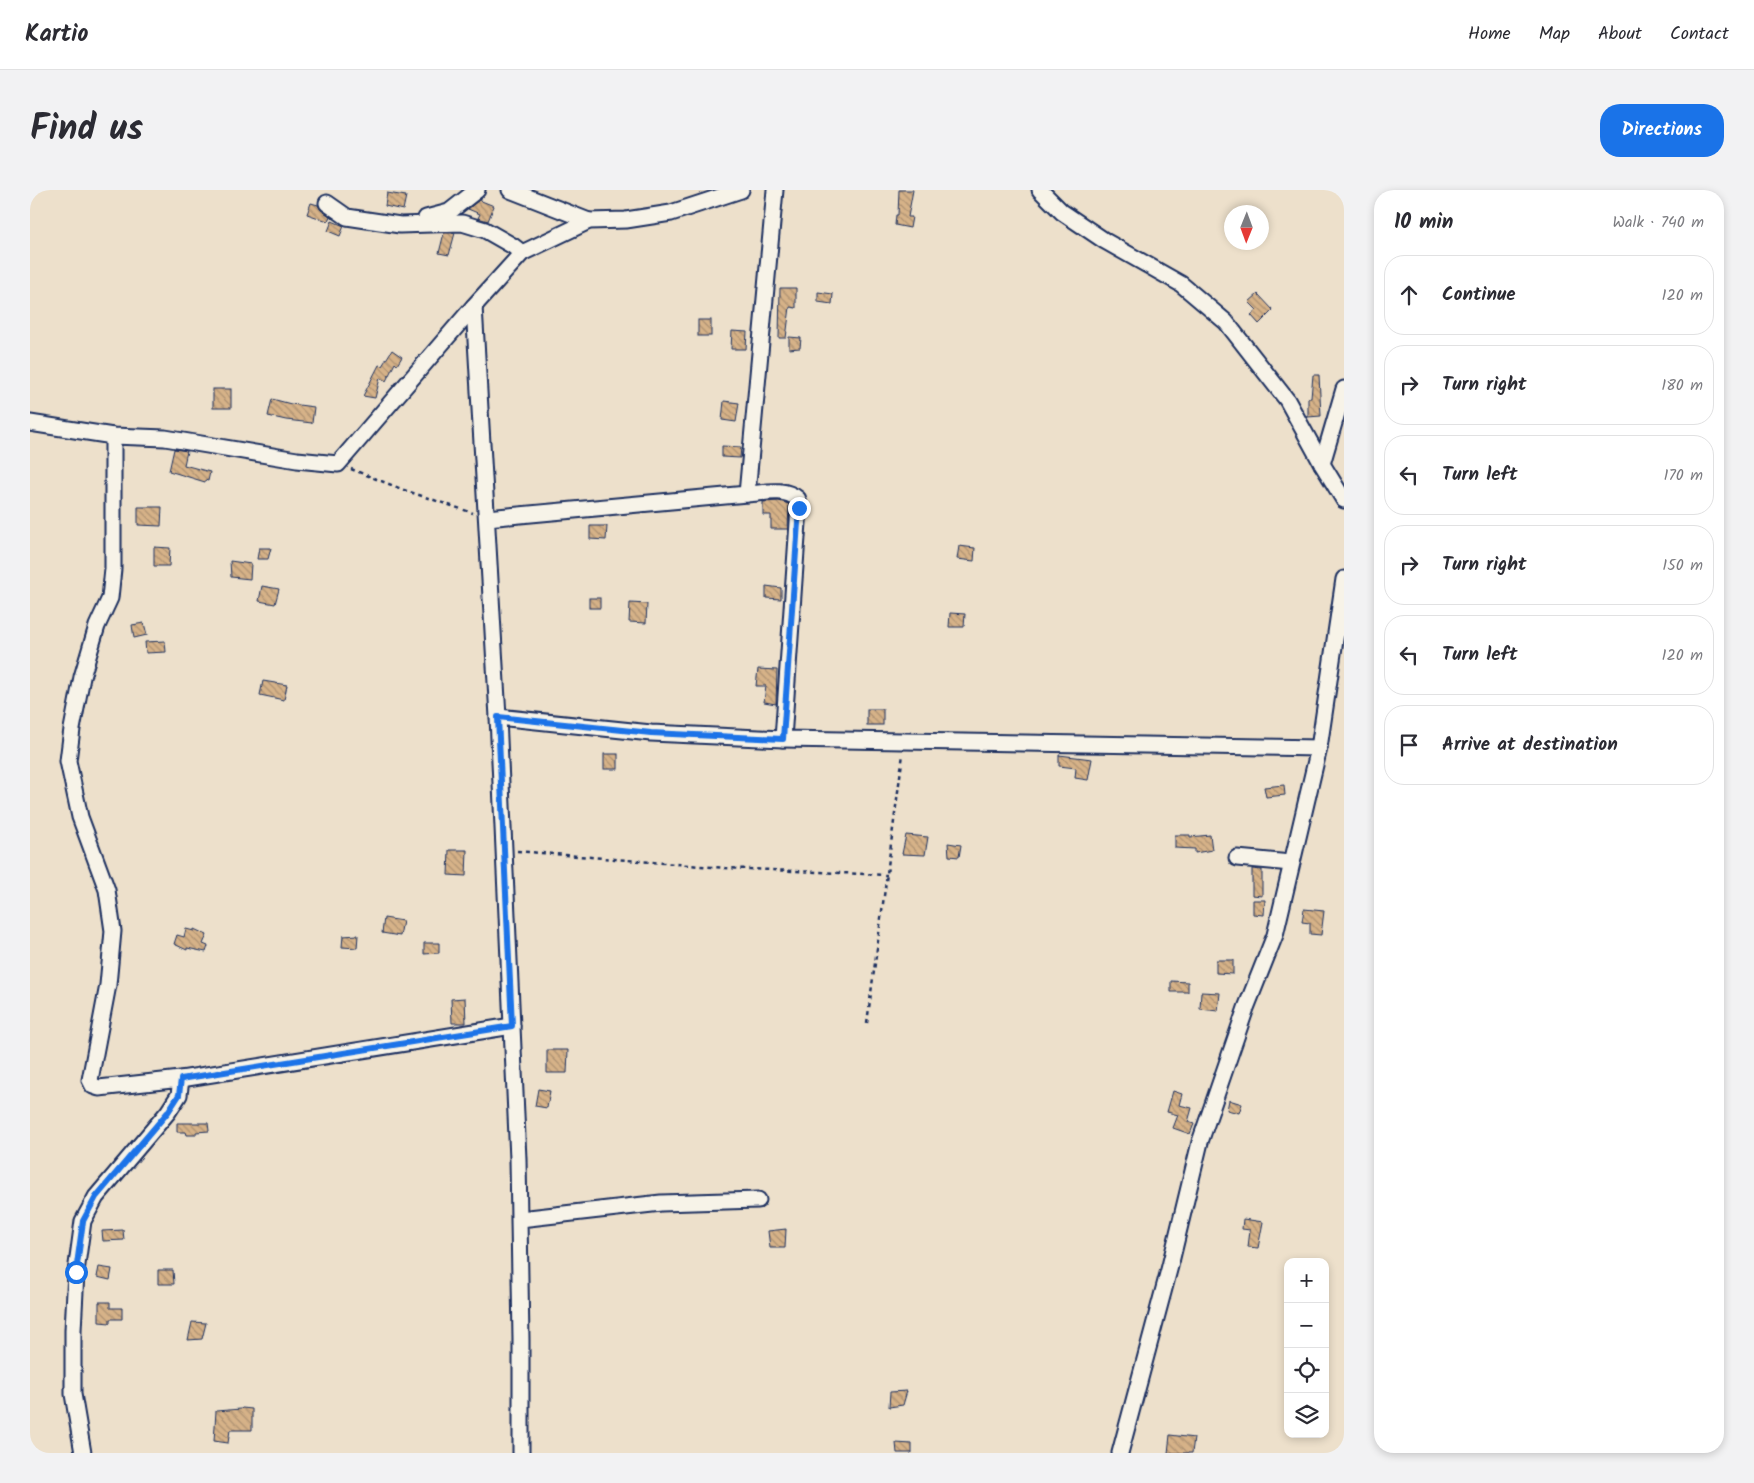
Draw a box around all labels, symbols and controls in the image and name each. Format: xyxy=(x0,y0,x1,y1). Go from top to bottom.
text: Kartio xyxy=(25,15,88,54)
text: Home xyxy=(1468,20,1511,49)
text: Map xyxy=(1539,20,1570,49)
text: About xyxy=(1598,20,1642,49)
text: Contact xyxy=(1670,20,1729,49)
text: Find us xyxy=(30,102,143,158)
button: Directions xyxy=(1600,104,1724,157)
north arrow xyxy=(1224,205,1269,250)
text: 10 min xyxy=(1394,206,1454,239)
text: Walk · 740 m xyxy=(1613,210,1704,235)
text: Continue xyxy=(1442,280,1515,310)
icon: ahead xyxy=(1395,281,1423,309)
text: 120 m xyxy=(1662,283,1703,308)
text: Turn right xyxy=(1442,370,1527,400)
icon: right xyxy=(1395,371,1423,399)
text: 180 m xyxy=(1661,373,1703,398)
text: Turn left xyxy=(1442,460,1517,490)
icon: left xyxy=(1395,461,1423,489)
text: 170 m xyxy=(1663,463,1703,488)
route end xyxy=(788,497,811,520)
text: Turn right xyxy=(1442,550,1527,580)
icon: right xyxy=(1395,551,1423,579)
text: 150 m xyxy=(1662,553,1703,578)
text: Turn left xyxy=(1442,640,1517,670)
icon: left xyxy=(1395,641,1423,669)
text: 120 m xyxy=(1662,643,1703,668)
text: Arrive at destination xyxy=(1442,730,1618,760)
icon: arrive xyxy=(1395,731,1423,759)
map controls xyxy=(1284,1258,1329,1438)
button: + xyxy=(1284,1258,1329,1303)
route start xyxy=(65,1261,88,1284)
button: − xyxy=(1284,1303,1329,1348)
button: locate xyxy=(1284,1348,1329,1393)
button: layers xyxy=(1284,1393,1329,1438)

